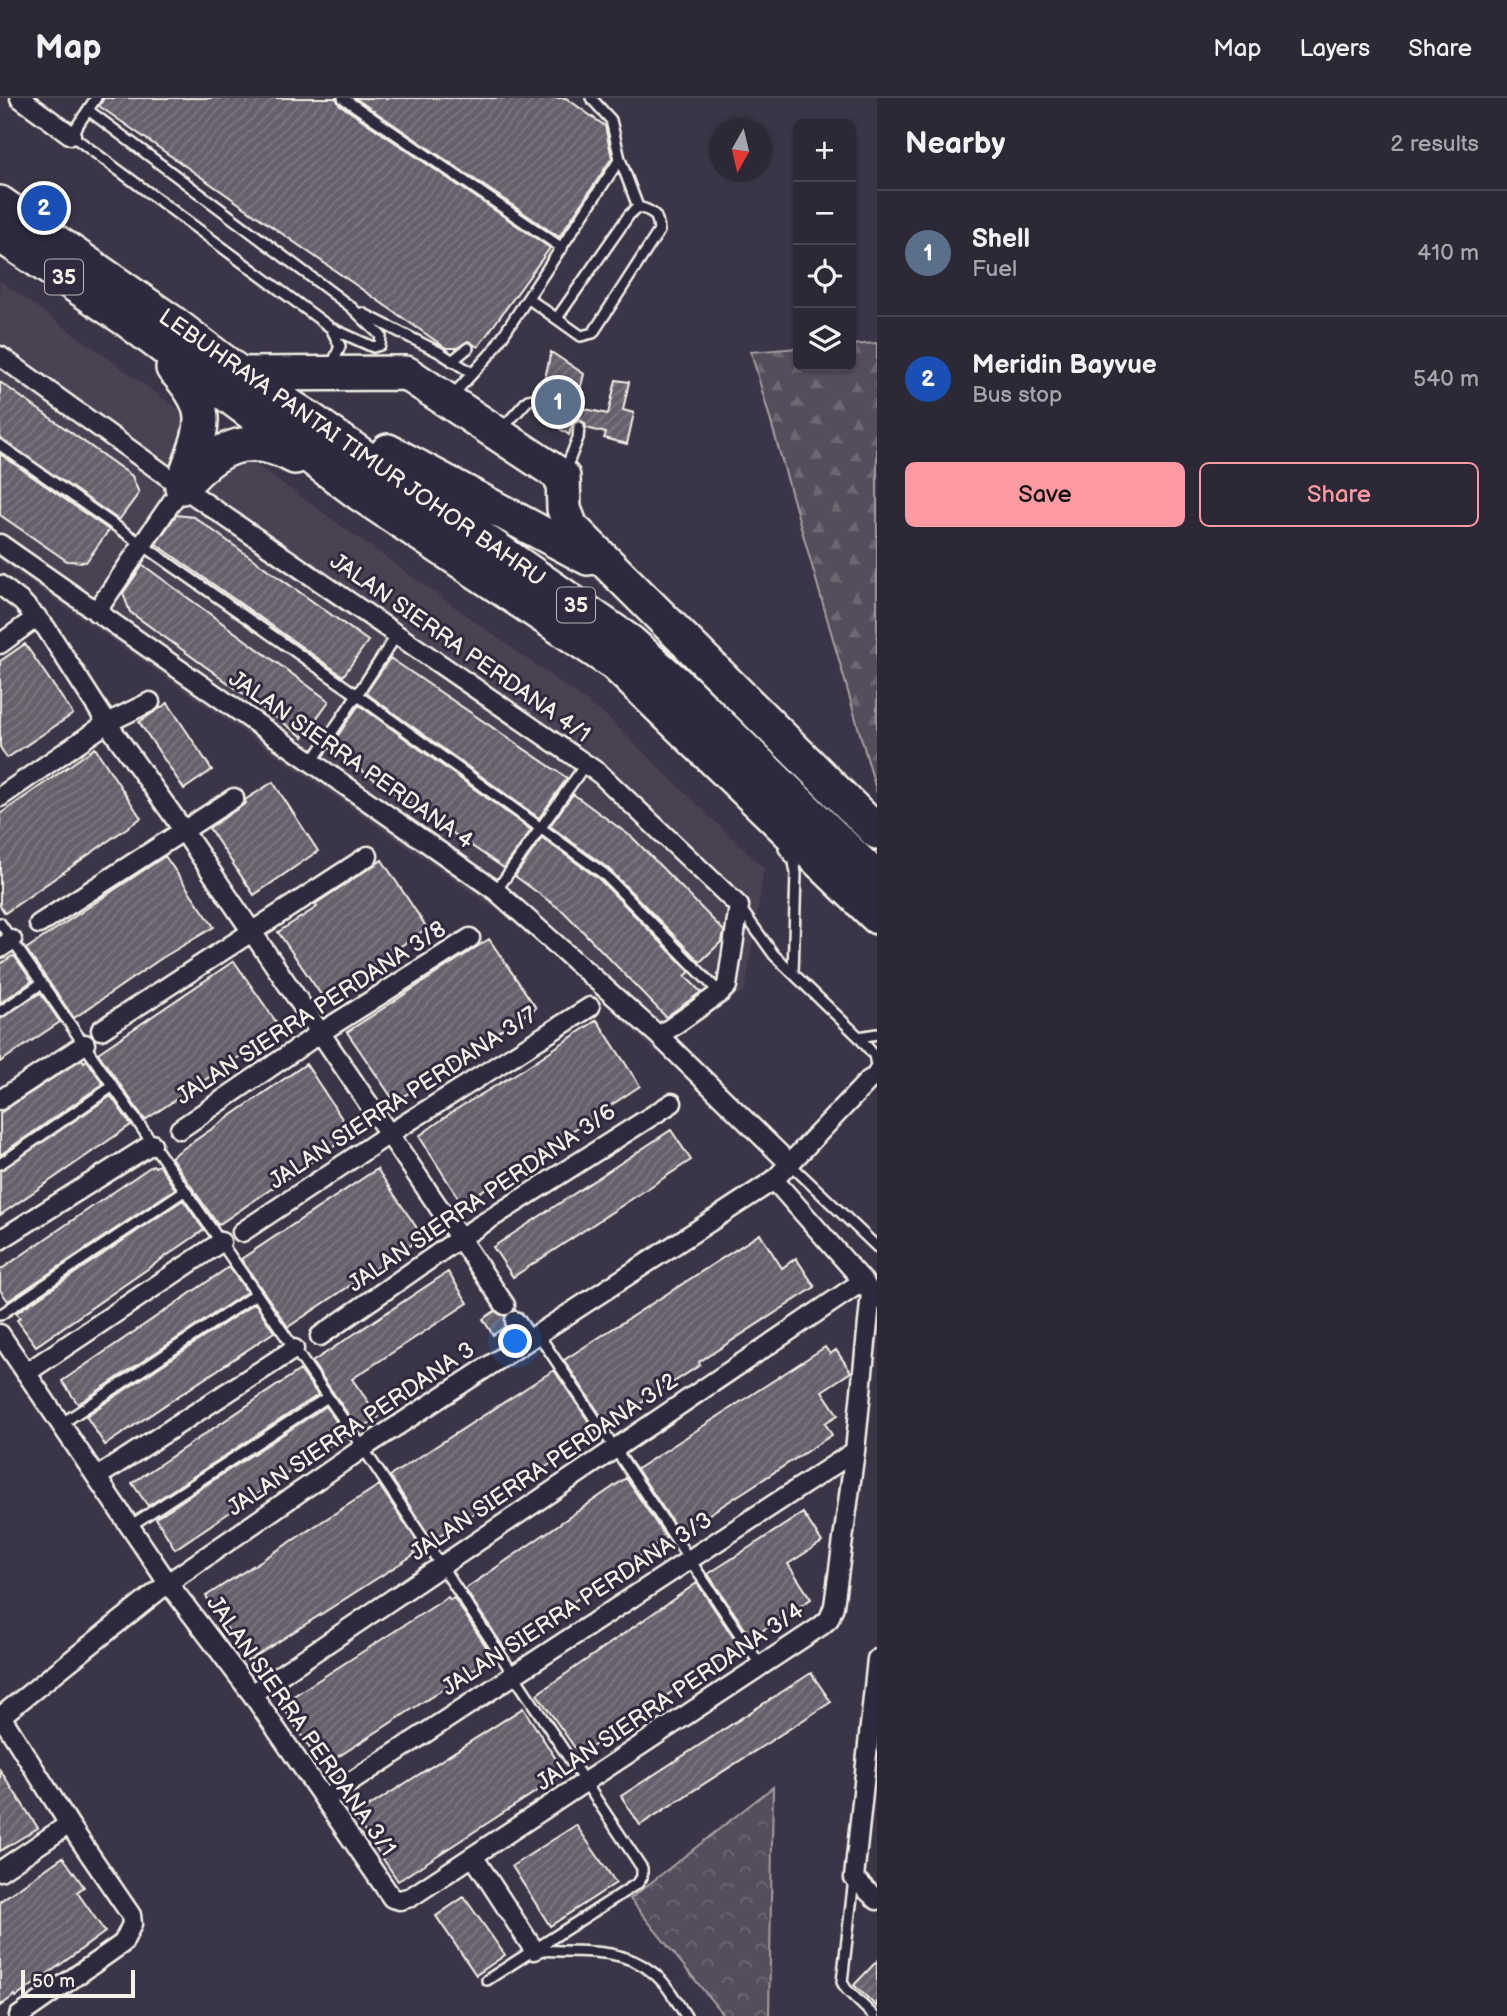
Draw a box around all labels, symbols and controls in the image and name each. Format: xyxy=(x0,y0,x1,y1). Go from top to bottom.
text: Map xyxy=(35,28,101,68)
text: Map xyxy=(1213,34,1261,63)
text: Layers xyxy=(1299,34,1370,63)
text: Share xyxy=(1408,34,1472,63)
north arrow xyxy=(709,119,772,182)
map controls xyxy=(793,119,856,371)
button: + xyxy=(793,119,856,182)
text: Nearby xyxy=(905,126,1005,162)
text: 2 results xyxy=(1390,130,1479,158)
pin: 2 xyxy=(21,182,67,234)
button: − xyxy=(793,182,856,245)
text: Shell xyxy=(972,224,1030,255)
text: 1 xyxy=(923,239,933,267)
text: 410 m xyxy=(1417,239,1479,267)
button: locate xyxy=(793,245,856,308)
text: Fuel xyxy=(972,255,1017,283)
road number: 35 xyxy=(45,260,83,294)
street label: LEBUHRAYA PANTAI TIMUR JOHOR BAHRU xyxy=(153,303,551,593)
button: layers xyxy=(793,308,856,371)
text: Meridin Bayvue xyxy=(972,350,1157,381)
text: 2 xyxy=(921,365,935,393)
text: 540 m xyxy=(1413,365,1479,393)
pin: 1 xyxy=(535,376,581,428)
text: Bus stop xyxy=(972,381,1062,409)
button: Save xyxy=(905,462,1185,527)
button: Share xyxy=(1199,462,1479,527)
street label: JALAN SIERRA PERDANA 4/1 xyxy=(324,547,596,749)
road number: 35 xyxy=(557,588,595,622)
street label: JALAN SIERRA PERDANA 4 xyxy=(223,665,479,855)
street label: JALAN SIERRA PERDANA 3/8 xyxy=(171,915,451,1111)
street label: JALAN SIERRA PERDANA 3/7 xyxy=(264,1000,543,1195)
street label: JALAN SIERRA PERDANA 3/6 xyxy=(343,1098,621,1298)
your location xyxy=(498,1324,532,1358)
street label: JALAN SIERRA PERDANA 3 xyxy=(222,1336,480,1522)
street label: JALAN SIERRA PERDANA 3/2 xyxy=(405,1367,683,1567)
street label: JALAN SIERRA PERDANA 3/3 xyxy=(436,1506,718,1702)
street label: JALAN SIERRA PERDANA 3/1 xyxy=(200,1590,402,1862)
street label: JALAN SIERRA PERDANA 3/4 xyxy=(531,1597,809,1797)
scale bar xyxy=(21,1967,135,1999)
text: 50 m xyxy=(32,1970,75,1993)

